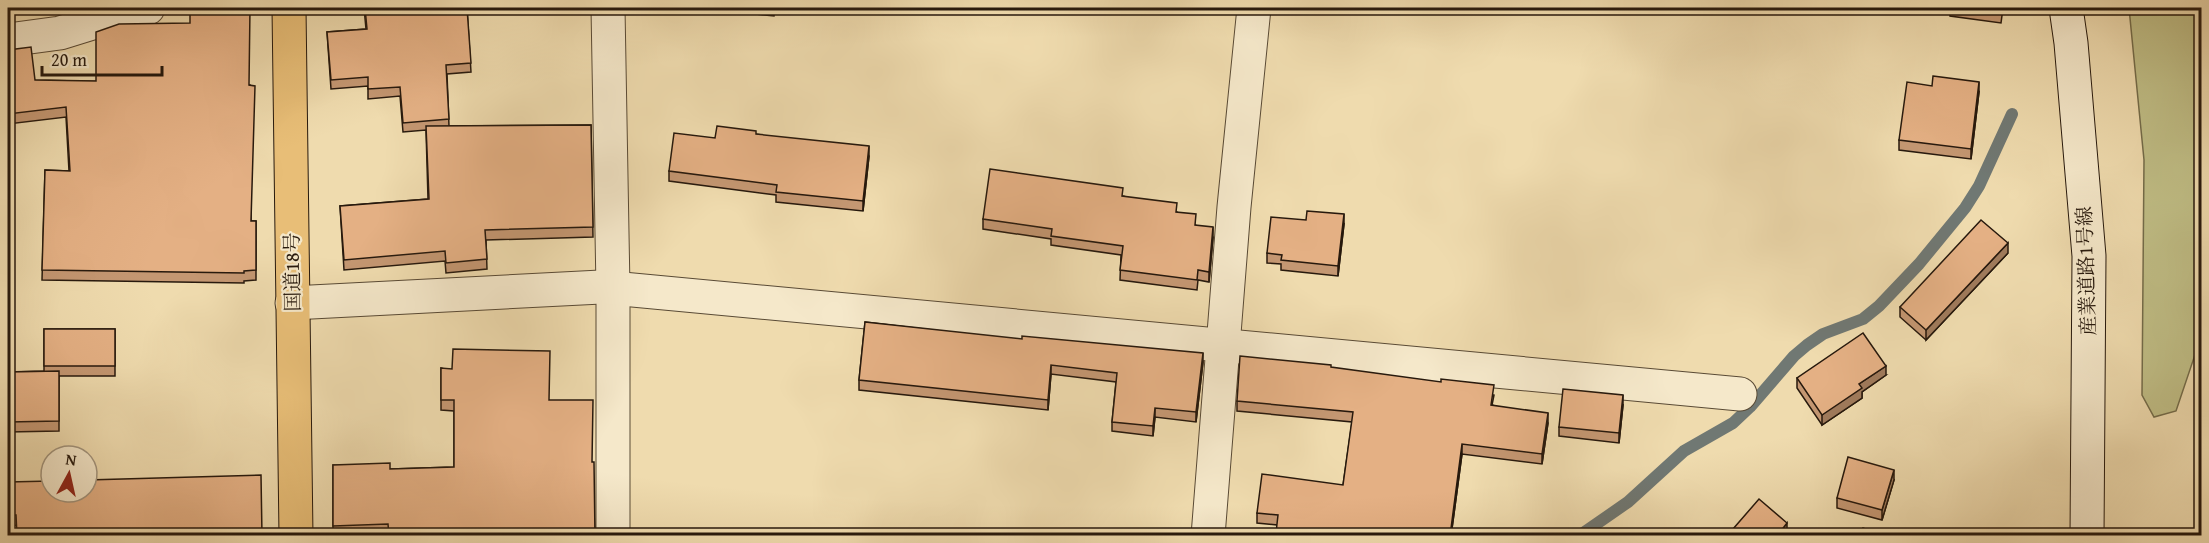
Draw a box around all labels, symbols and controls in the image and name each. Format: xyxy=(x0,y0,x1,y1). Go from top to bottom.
scale bar xyxy=(42,39,162,77)
text: 20 m xyxy=(51,46,87,73)
street label: 産業道路1号線 xyxy=(2069,206,2102,336)
street label: 国道18号 xyxy=(276,232,307,312)
north arrow xyxy=(39,444,99,504)
text: N xyxy=(64,447,78,472)

